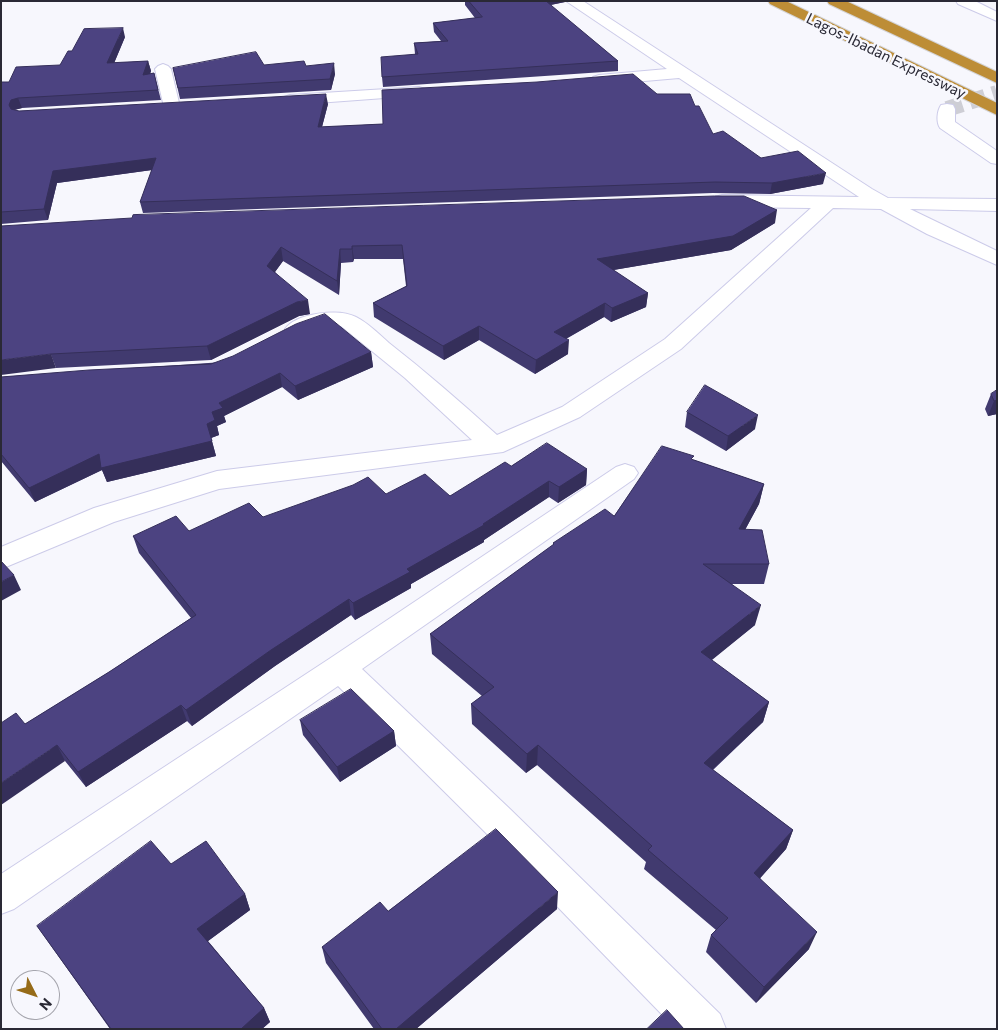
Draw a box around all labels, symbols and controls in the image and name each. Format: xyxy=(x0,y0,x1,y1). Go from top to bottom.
street label: Lagos-Ibadan Expressway xyxy=(803,9,969,103)
north arrow xyxy=(10,970,60,1020)
text: N xyxy=(36,995,56,1014)

